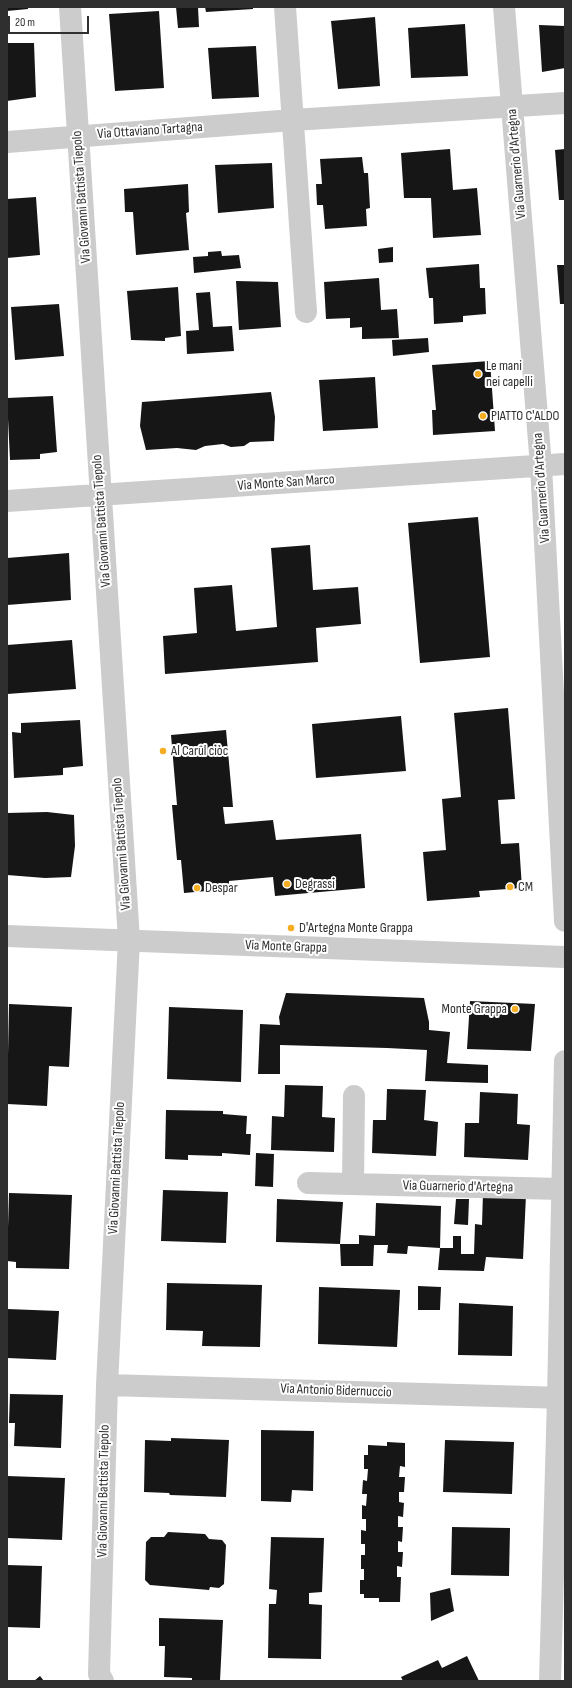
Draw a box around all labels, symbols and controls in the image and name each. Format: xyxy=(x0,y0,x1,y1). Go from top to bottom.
scale bar xyxy=(10,8,91,34)
text: 20 m xyxy=(15,15,35,30)
street label: Via Guarnerio d'Artegna xyxy=(504,108,530,220)
street label: Via Ottaviano Tartagna xyxy=(97,119,203,143)
street label: Via Giovanni Battista Tiepolo xyxy=(69,130,95,264)
place label: Le mani nei capelli xyxy=(486,358,533,390)
marker: Le mani nei capelli xyxy=(473,369,483,379)
place label: PIATTO C'ALDO xyxy=(491,408,559,424)
marker: PIATTO C'ALDO xyxy=(478,411,488,421)
street label: Via Guarnerio d'Artegna xyxy=(530,432,554,544)
street label: Via Giovanni Battista Tiepolo xyxy=(89,454,115,588)
street label: Via Monte San Marco xyxy=(237,471,335,495)
place label: Al Carûl ciòc xyxy=(171,743,228,759)
marker: Al Carûl ciòc xyxy=(158,746,168,756)
street label: Via Giovanni Battista Tiepolo xyxy=(109,777,135,911)
place label: Degrassi xyxy=(295,876,335,892)
marker: Degrassi xyxy=(282,879,292,889)
place label: CM xyxy=(518,879,533,895)
place label: Despar xyxy=(205,880,238,896)
marker: CM xyxy=(505,882,515,892)
marker: Despar xyxy=(192,883,202,893)
place label: D'Artegna Monte Grappa xyxy=(299,920,413,936)
marker: D'Artegna Monte Grappa xyxy=(286,923,296,933)
street label: Via Monte Grappa xyxy=(245,937,327,957)
place label: Monte Grappa xyxy=(442,1001,507,1017)
marker: Monte Grappa xyxy=(510,1004,520,1014)
street label: Via Giovanni Battista Tiepolo xyxy=(105,1101,129,1235)
street label: Via Guarnerio d'Artegna xyxy=(403,1178,513,1196)
street label: Via Antonio Bidernuccio xyxy=(280,1381,392,1401)
street label: Via Giovanni Battista Tiepolo xyxy=(94,1424,114,1558)

